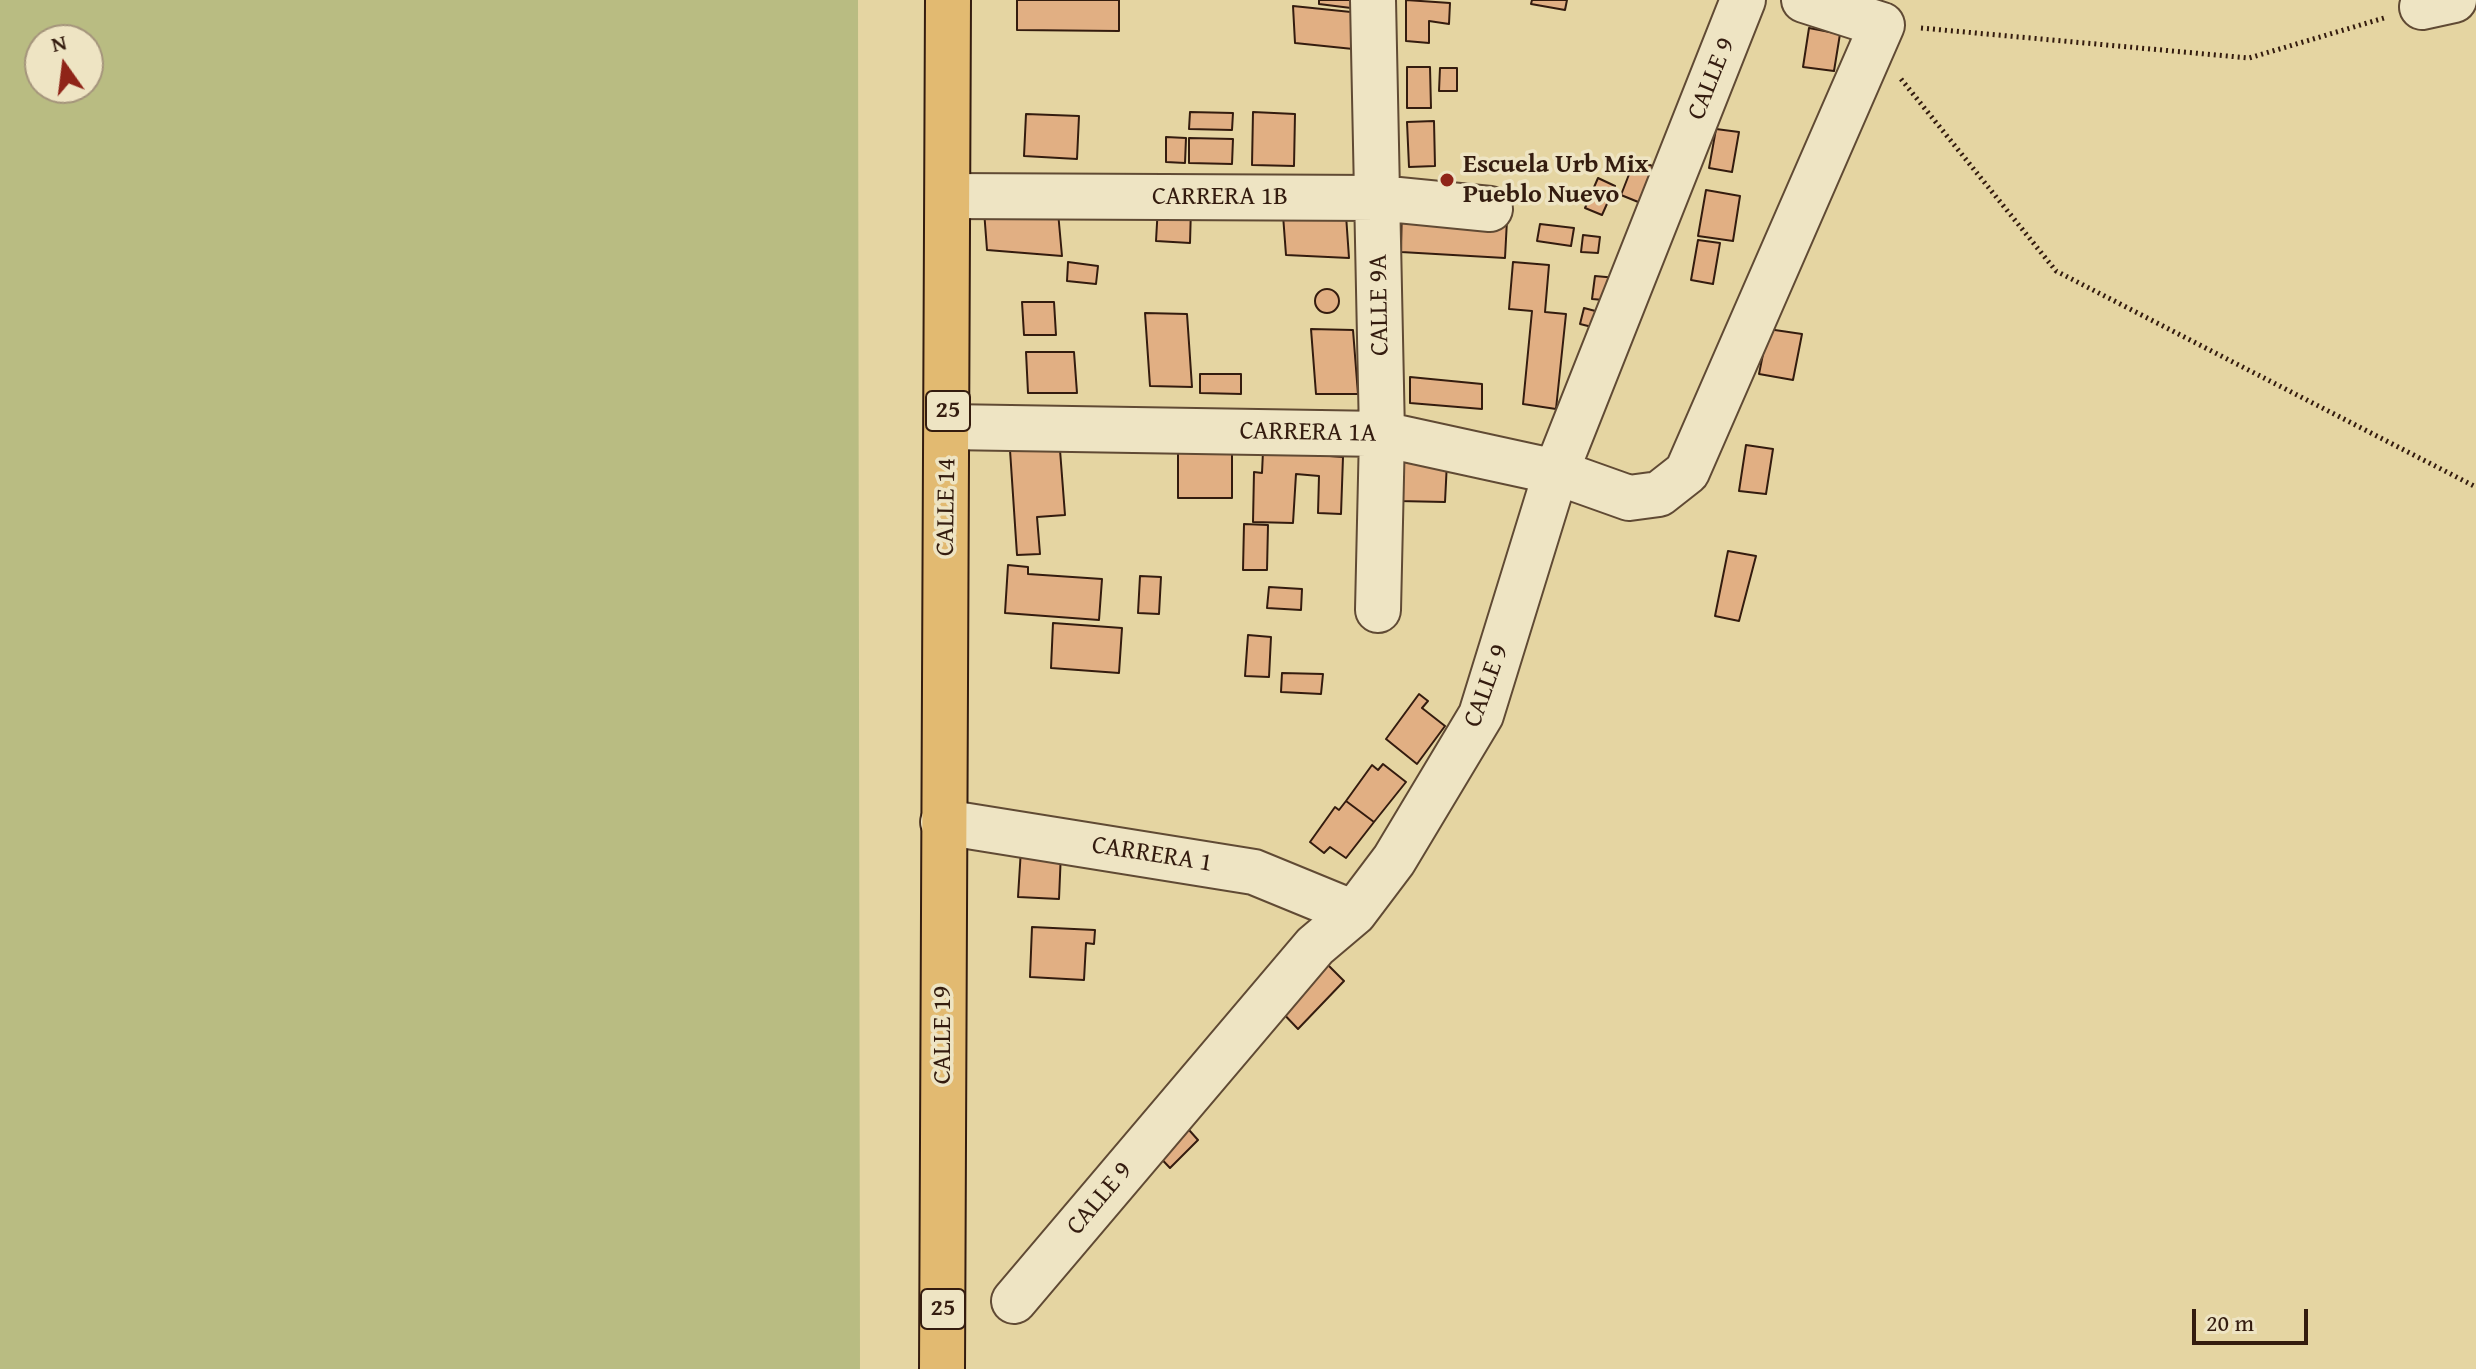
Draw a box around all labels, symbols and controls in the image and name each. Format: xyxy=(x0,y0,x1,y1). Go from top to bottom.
north arrow xyxy=(24,24,104,104)
text: N xyxy=(48,25,70,60)
street label: CALLE 9 xyxy=(1681,33,1743,125)
place label: Escuela Urb Mix Pueblo Nuevo xyxy=(1463,149,1648,210)
marker: Escuela Urb Mix Pueblo Nuevo xyxy=(1438,171,1456,189)
street label: CARRERA 1B xyxy=(1152,181,1288,213)
street label: CALLE 9A xyxy=(1364,254,1396,356)
road number: 25 xyxy=(926,391,970,431)
street label: CARRERA 1A xyxy=(1239,416,1377,450)
street label: CALLE 14 xyxy=(931,458,963,556)
street label: CALLE 9 xyxy=(1458,640,1516,732)
street label: CARRERA 1 xyxy=(1090,830,1214,880)
street label: CALLE 19 xyxy=(927,986,959,1084)
street label: CALLE 9 xyxy=(1060,1156,1140,1242)
road number: 25 xyxy=(921,1289,965,1329)
scale bar xyxy=(2196,1293,2312,1343)
text: 20 m xyxy=(2206,1305,2254,1340)

